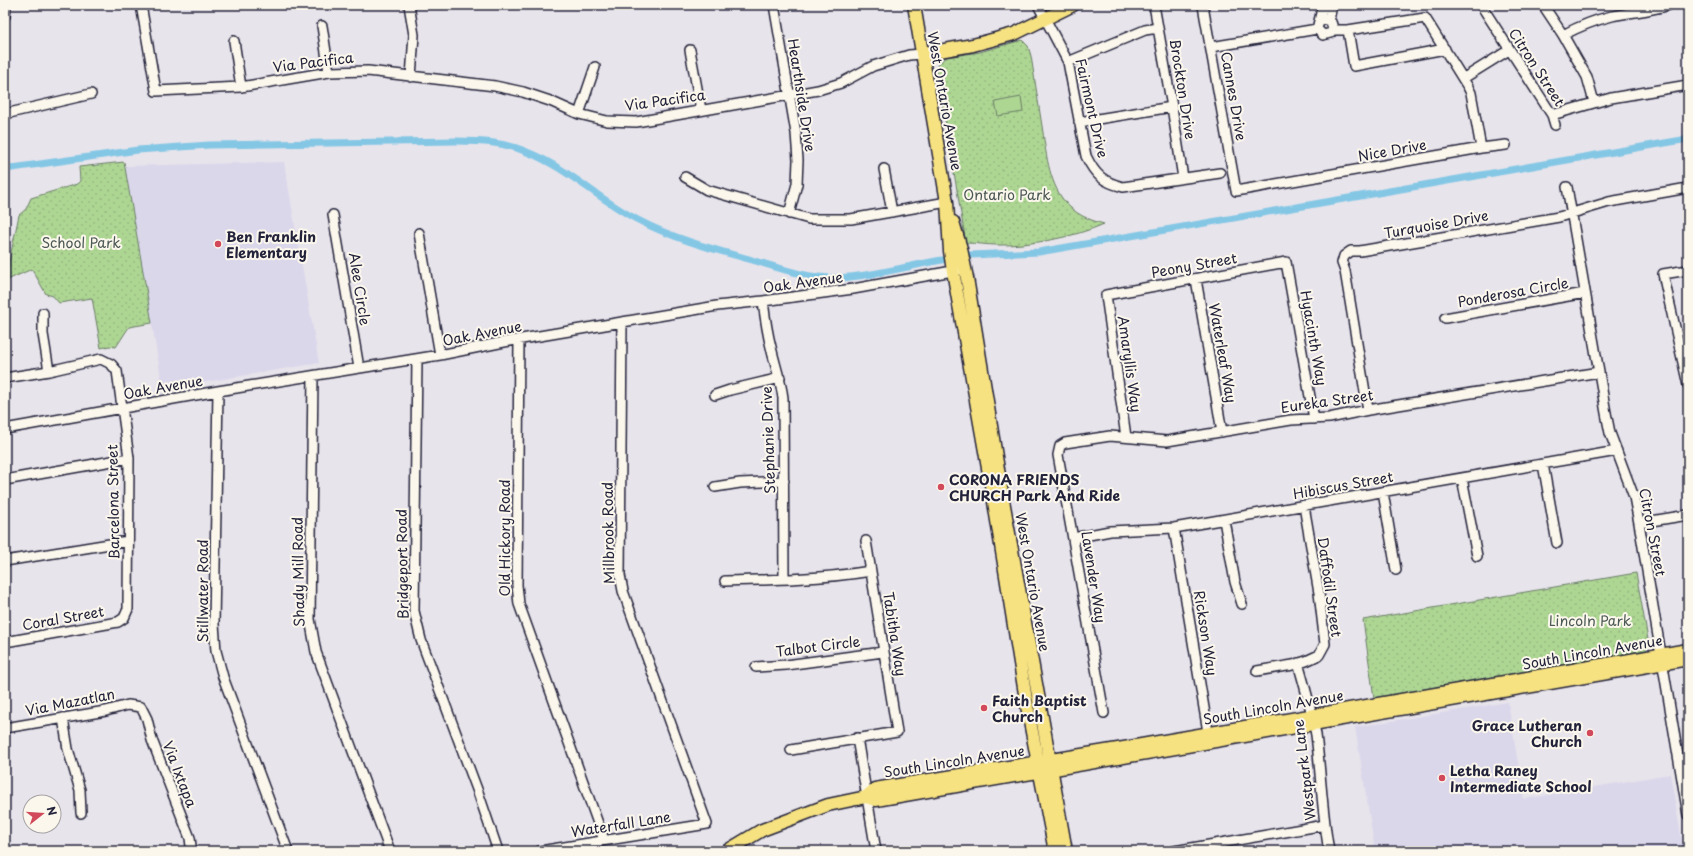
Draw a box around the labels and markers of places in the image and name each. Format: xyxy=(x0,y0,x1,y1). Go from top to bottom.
place label: Ben Franklin Elementary xyxy=(226,226,316,263)
marker: Ben Franklin Elementary xyxy=(213,239,223,249)
place label: CORONA FRIENDS CHURCH Park And Ride xyxy=(949,469,1120,506)
marker: CORONA FRIENDS CHURCH Park And Ride xyxy=(936,482,946,492)
place label: Faith Baptist Church xyxy=(992,690,1087,727)
marker: Faith Baptist Church xyxy=(979,703,989,713)
place label: Grace Lutheran Church xyxy=(1472,715,1582,752)
marker: Grace Lutheran Church xyxy=(1585,728,1595,738)
place label: Letha Raney Intermediate School xyxy=(1450,760,1591,797)
marker: Letha Raney Intermediate School xyxy=(1437,773,1447,783)

